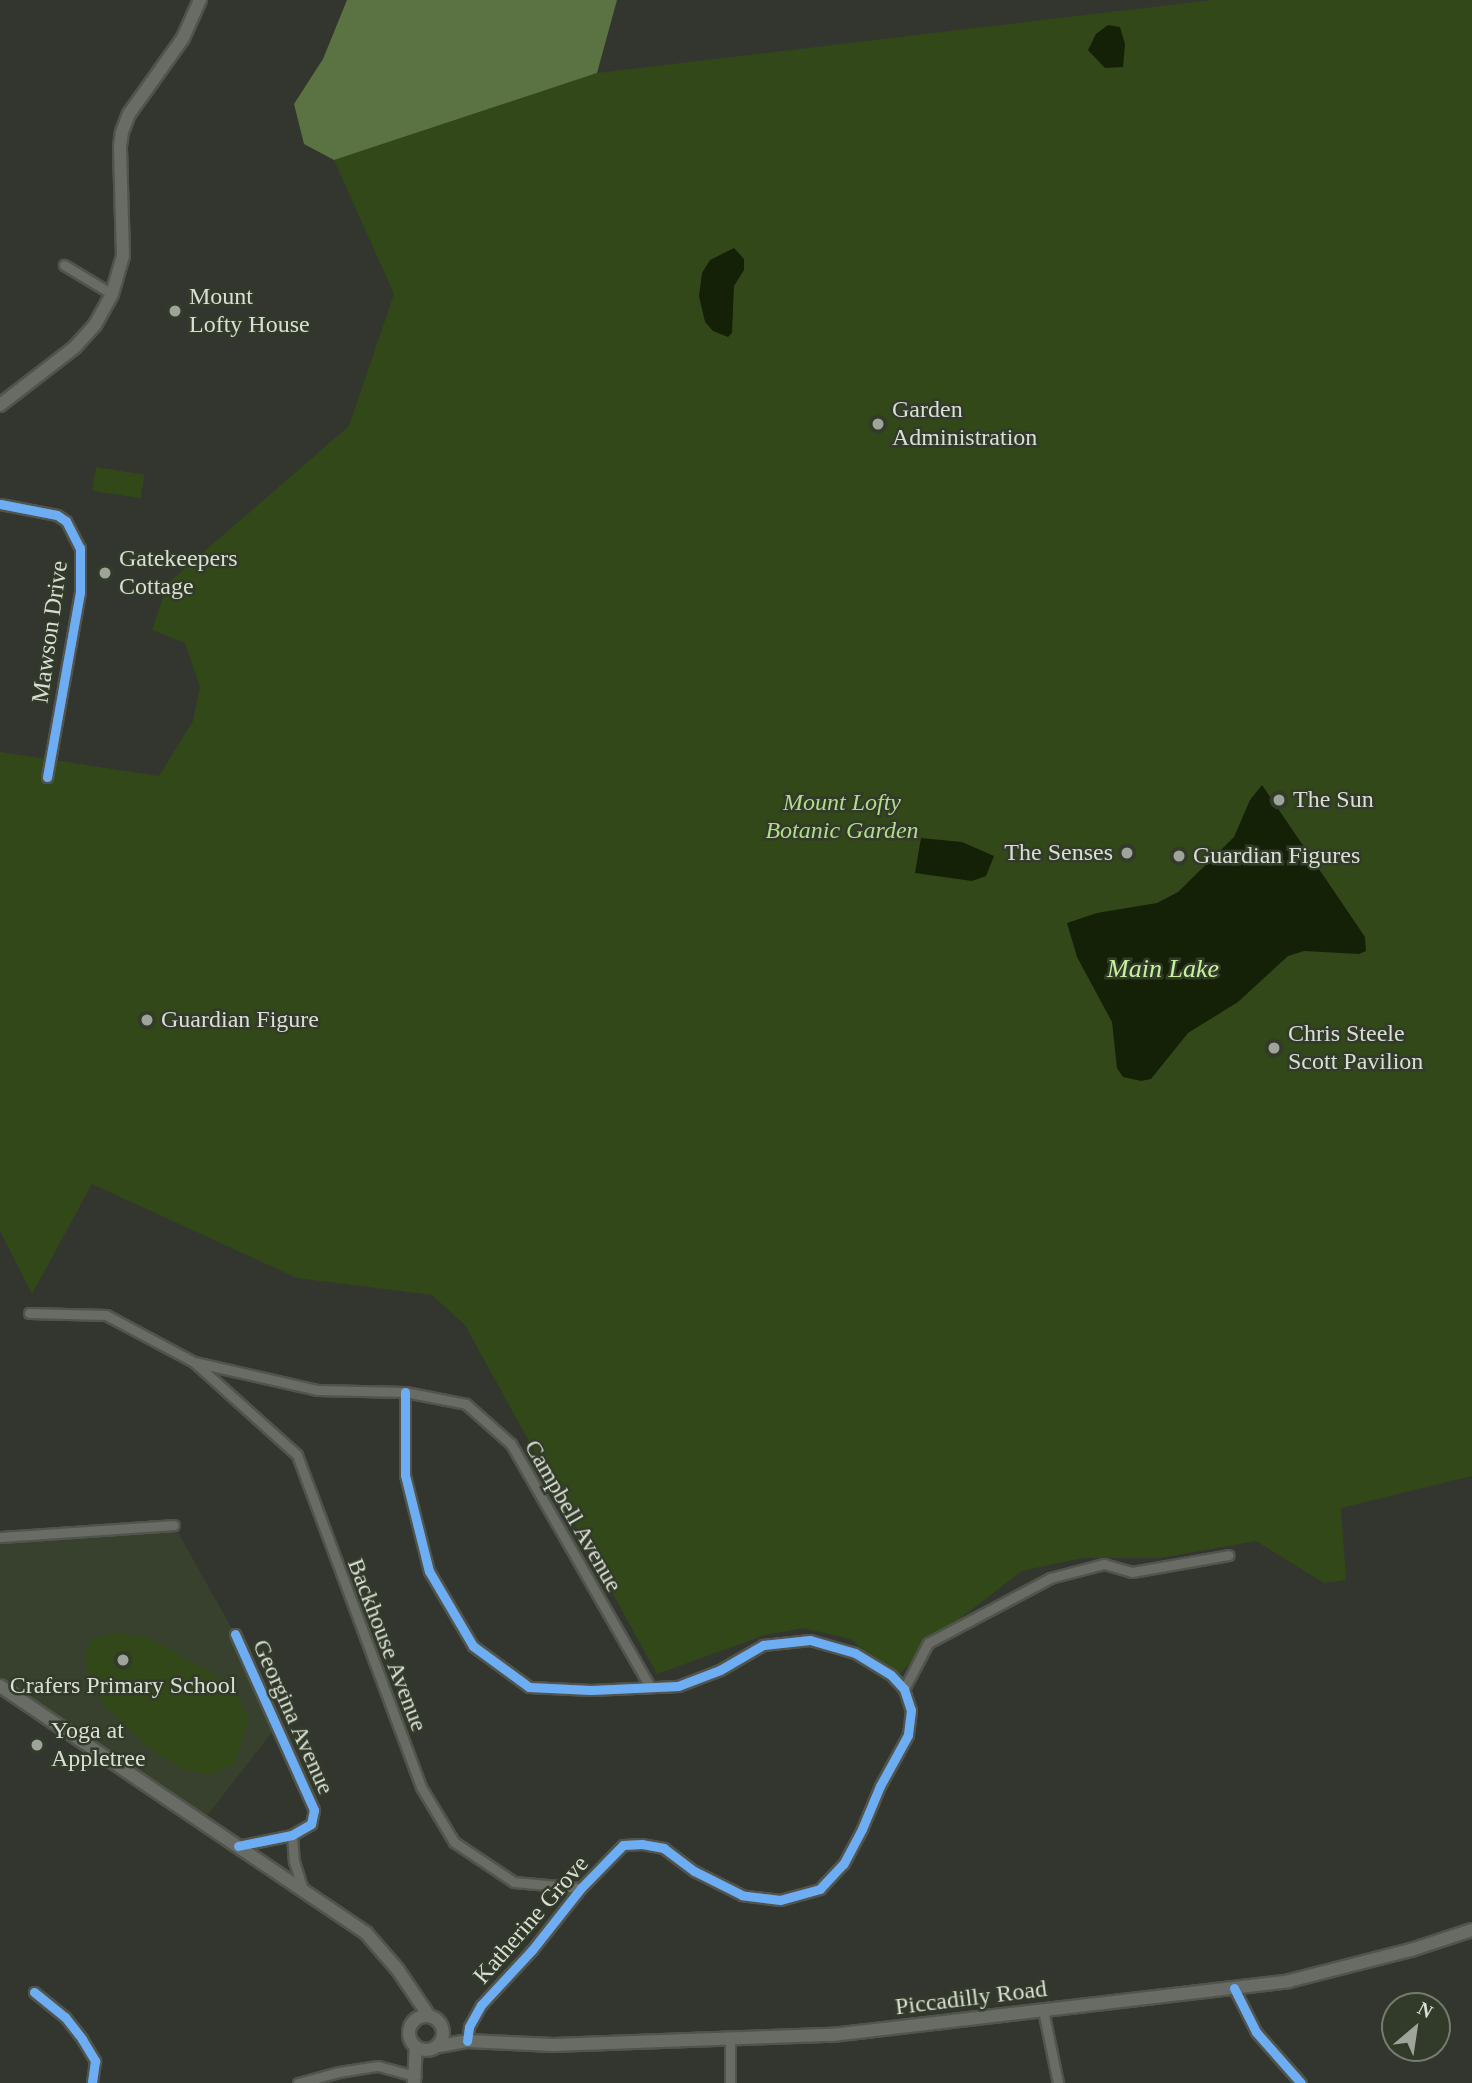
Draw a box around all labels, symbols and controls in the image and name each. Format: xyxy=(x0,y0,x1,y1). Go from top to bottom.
place label: Mount Lofty House xyxy=(189,283,310,339)
marker: Mount Lofty House xyxy=(167,303,183,319)
place label: Garden Administration xyxy=(892,396,1037,452)
marker: Garden Administration xyxy=(870,416,886,432)
place label: Gatekeepers Cottage xyxy=(119,545,238,601)
street label: Mawson Drive xyxy=(26,559,74,705)
marker: Gatekeepers Cottage xyxy=(97,565,113,581)
place label: The Sun xyxy=(1293,786,1374,814)
park label: Mount Lofty Botanic Garden xyxy=(765,789,919,845)
marker: The Sun xyxy=(1271,792,1287,808)
place label: The Senses xyxy=(1004,839,1113,867)
place label: Guardian Figures xyxy=(1193,842,1360,870)
marker: The Senses xyxy=(1119,845,1135,861)
marker: Guardian Figures xyxy=(1171,848,1187,864)
water label: Main Lake xyxy=(1107,953,1219,985)
place label: Guardian Figure xyxy=(161,1006,319,1034)
marker: Guardian Figure xyxy=(139,1012,155,1028)
place label: Chris Steele Scott Pavilion xyxy=(1288,1020,1423,1076)
marker: Chris Steele Scott Pavilion xyxy=(1266,1040,1282,1056)
street label: Campbell Avenue xyxy=(517,1434,629,1598)
street label: Backhouse Avenue xyxy=(341,1554,433,1736)
street label: Georgina Avenue xyxy=(246,1635,340,1799)
marker: Crafers Primary School xyxy=(115,1652,131,1668)
place label: Crafers Primary School xyxy=(10,1672,236,1700)
place label: Yoga at Appletree xyxy=(51,1717,146,1773)
marker: Yoga at Appletree xyxy=(29,1737,45,1753)
street label: Katherine Grove xyxy=(467,1850,595,1990)
street label: Piccadilly Road xyxy=(893,1974,1049,2022)
north arrow xyxy=(1381,1992,1451,2062)
text: N xyxy=(1414,1997,1437,2022)

